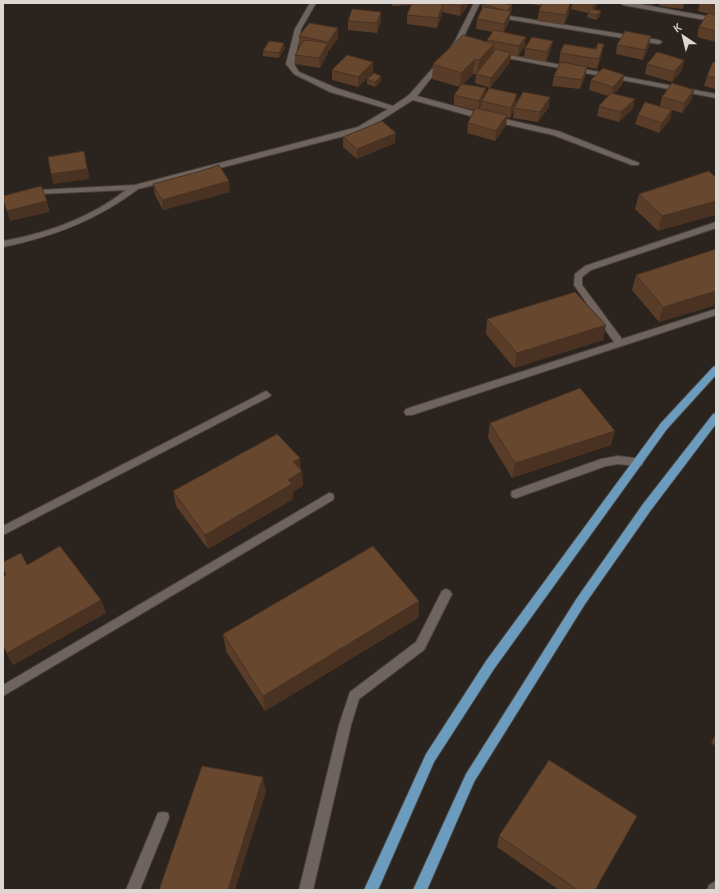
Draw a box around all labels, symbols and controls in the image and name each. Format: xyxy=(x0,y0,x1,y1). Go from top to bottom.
north arrow xyxy=(663,16,703,56)
text: K xyxy=(670,20,684,36)

